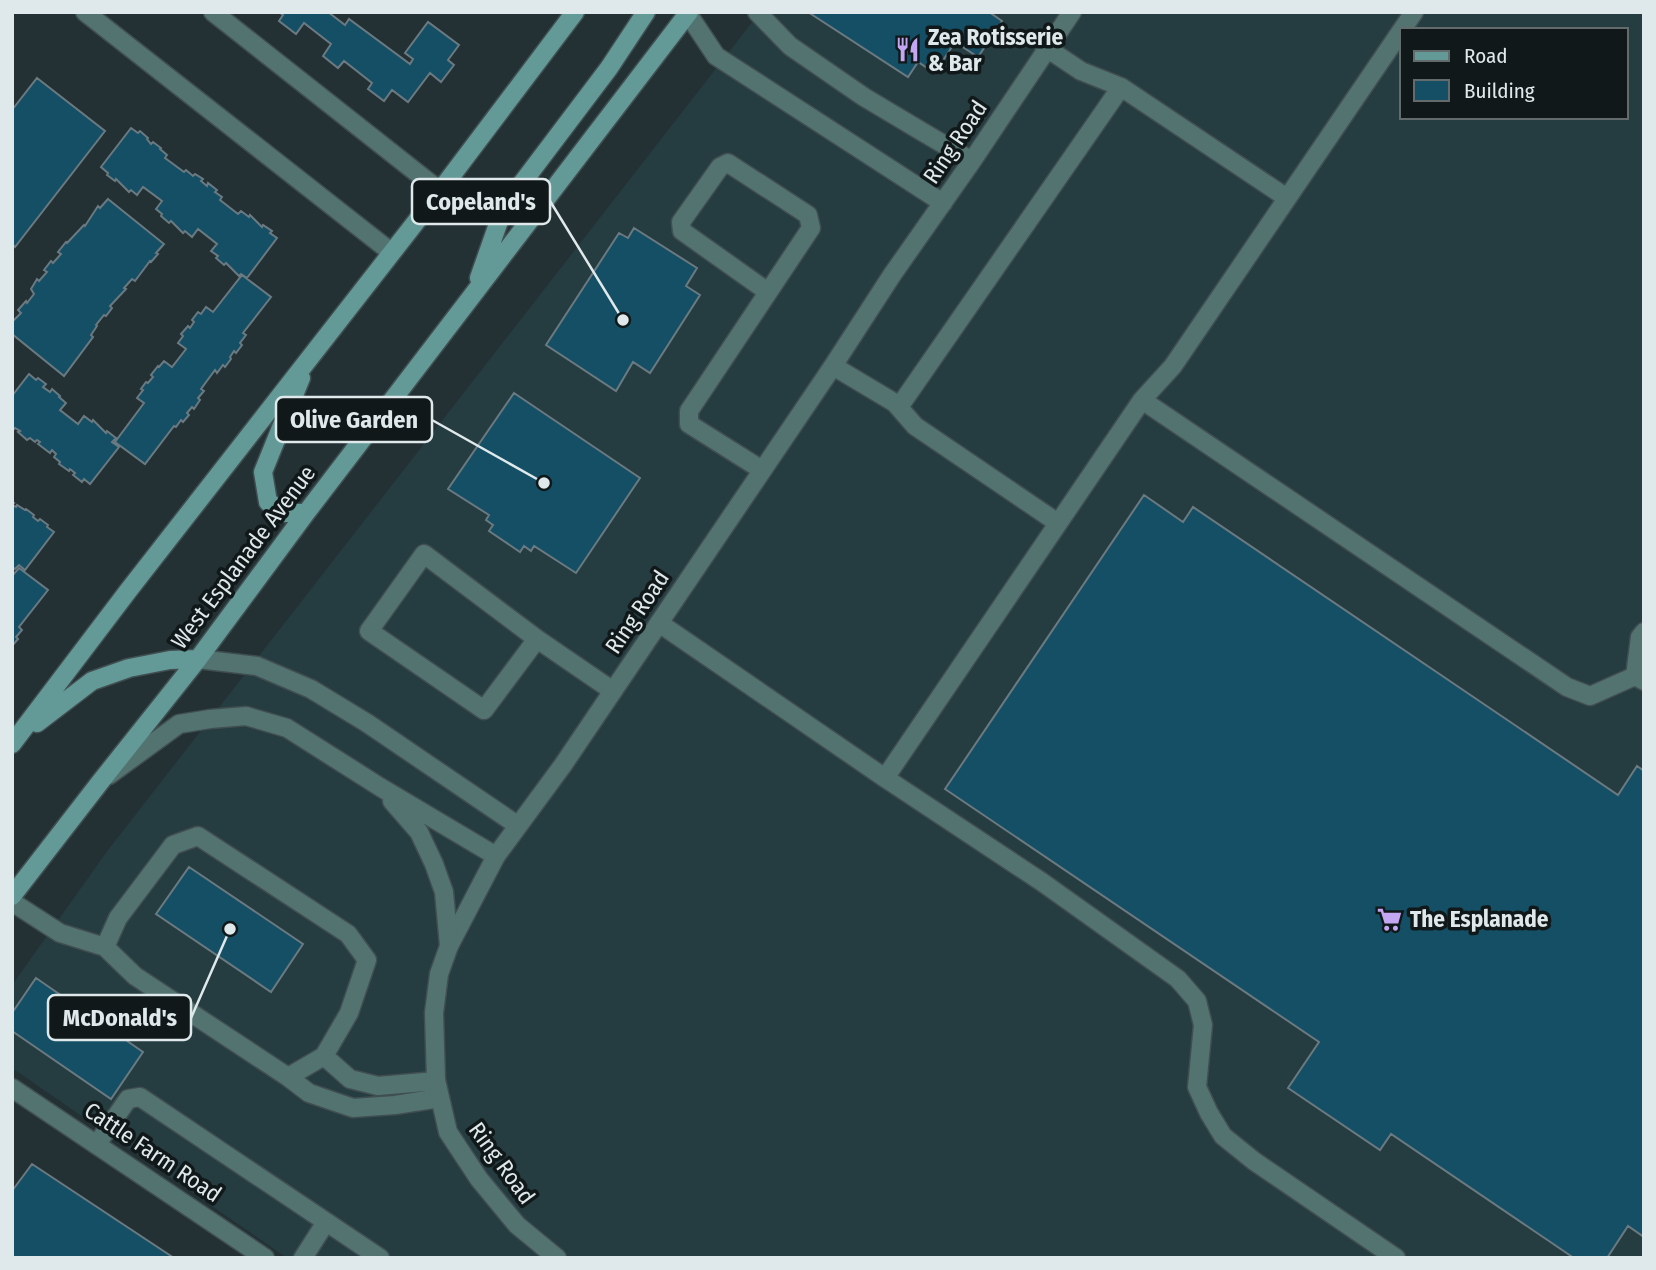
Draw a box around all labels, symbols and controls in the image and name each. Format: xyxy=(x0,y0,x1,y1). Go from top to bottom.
place label: Zea Rotisserie & Bar xyxy=(928,23,1063,77)
legend xyxy=(1400,28,1628,119)
restaurant icon: Zea Rotisserie & Bar xyxy=(894,36,922,64)
text: Road xyxy=(1464,43,1508,69)
text: Building xyxy=(1464,78,1535,104)
street label: Ring Road xyxy=(917,95,993,189)
callout: Copeland's xyxy=(412,179,550,224)
text: Copeland's xyxy=(426,188,536,216)
callout: Olive Garden xyxy=(276,397,432,442)
text: Olive Garden xyxy=(290,406,418,434)
street label: West Esplanade Avenue xyxy=(165,460,321,654)
street label: Ring Road xyxy=(599,565,675,659)
supermarket icon: The Esplanade xyxy=(1376,905,1404,933)
place label: The Esplanade xyxy=(1410,905,1549,933)
callout: McDonald's xyxy=(48,995,191,1040)
text: McDonald's xyxy=(63,1004,178,1032)
street label: Cattle Farm Road xyxy=(79,1096,227,1208)
street label: Ring Road xyxy=(463,1117,541,1209)

